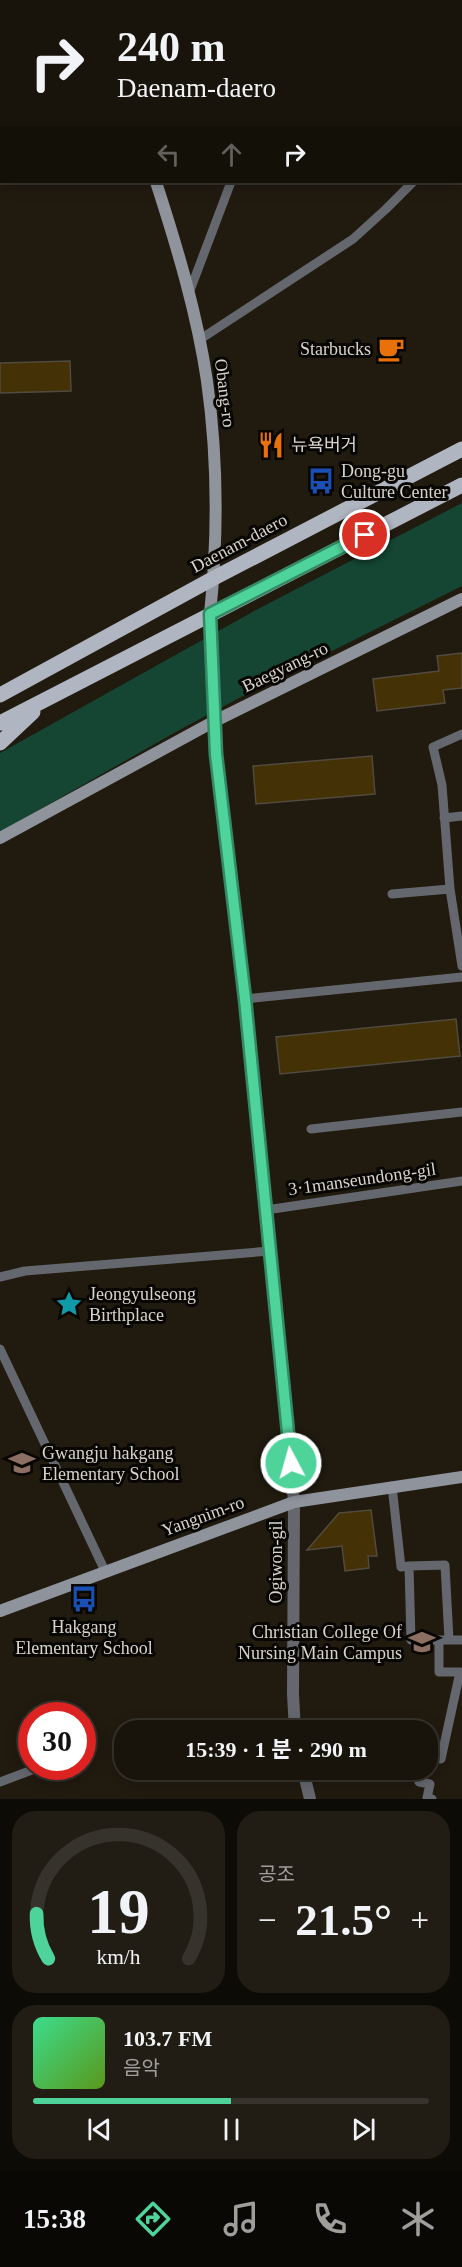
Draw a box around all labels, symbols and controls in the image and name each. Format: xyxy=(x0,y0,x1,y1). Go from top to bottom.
icon: right xyxy=(18,24,96,102)
text: 240 m xyxy=(117,24,226,70)
text: Daenam-daero xyxy=(117,73,276,103)
icon: left xyxy=(152,138,185,171)
icon: ahead xyxy=(215,138,248,171)
icon: right xyxy=(278,138,311,171)
cafe icon: Starbucks xyxy=(376,334,406,364)
place label: Starbucks xyxy=(300,339,371,359)
street label: Obang-ro xyxy=(211,358,239,428)
restaurant icon: 뉴욕버거 xyxy=(256,430,286,460)
place label: 뉴욕버거 xyxy=(291,435,357,455)
place label: Dong-gu Culture Center xyxy=(341,461,447,502)
bus stop icon: Dong-gu Culture Center xyxy=(306,466,336,496)
street label: Daenam-daero xyxy=(188,509,290,577)
pin xyxy=(339,509,390,560)
icon: arrive xyxy=(348,518,381,551)
street label: Baegyang-ro xyxy=(239,638,331,696)
street label: 3·1manseundong-gil xyxy=(287,1159,437,1199)
place label: Jeongyulseong Birthplace xyxy=(89,1284,196,1325)
place icon: Jeongyulseong Birthplace xyxy=(54,1289,84,1319)
position arrow xyxy=(259,1431,323,1495)
place label: Gwangju hakgang Elementary School xyxy=(42,1443,179,1484)
school or university icon: Gwangju hakgang Elementary School xyxy=(7,1448,37,1478)
street label: Yangnim-ro xyxy=(159,1492,247,1540)
street label: Ogiwon-gil xyxy=(266,1521,286,1604)
bus stop icon: Hakgang Elementary School xyxy=(69,1584,99,1614)
place label: Hakgang Elementary School xyxy=(15,1617,153,1658)
place label: Christian College Of Nursing Main Campus xyxy=(238,1622,402,1663)
school or university icon: Christian College Of Nursing Main Campus xyxy=(407,1627,437,1657)
speed limit sign: 30 xyxy=(18,1702,96,1780)
text: 15:39 · 1 분 · 290 m xyxy=(185,1737,367,1762)
text: 공조 xyxy=(258,1863,295,1885)
text: 19 xyxy=(87,1877,150,1946)
text: 21.5° xyxy=(295,1895,392,1945)
text: − xyxy=(258,1902,277,1938)
text: + xyxy=(410,1902,429,1938)
text: km/h xyxy=(96,1945,141,1969)
text: 103.7 FM xyxy=(123,2026,212,2051)
text: 음악 xyxy=(123,2057,160,2079)
icon: previous xyxy=(83,2113,116,2146)
icon: pause xyxy=(215,2113,248,2146)
icon: next xyxy=(347,2113,380,2146)
icon: directions xyxy=(132,2198,174,2240)
icon: music xyxy=(220,2198,262,2240)
icon: phone xyxy=(309,2198,351,2240)
icon: climate xyxy=(397,2198,439,2240)
text: 15:38 xyxy=(23,2204,86,2234)

